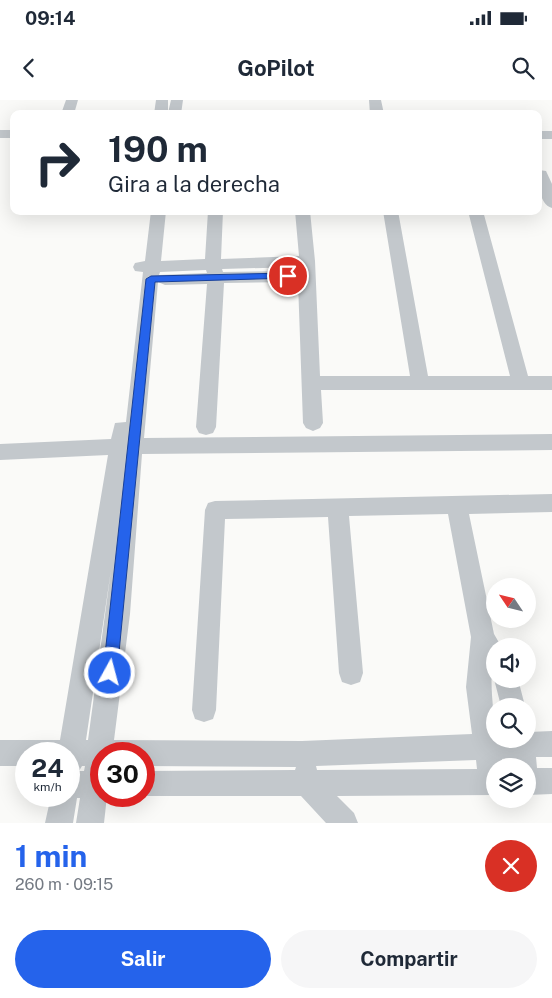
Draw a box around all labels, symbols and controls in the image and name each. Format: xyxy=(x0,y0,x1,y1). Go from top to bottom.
text: 09:14 xyxy=(25,7,75,29)
icon: back xyxy=(15,54,43,82)
icon: search xyxy=(509,54,537,82)
text: GoPilot xyxy=(237,55,315,81)
text: 190 m xyxy=(108,129,208,170)
icon: right xyxy=(25,130,90,195)
text: Gira a la derecha xyxy=(108,171,280,197)
pin xyxy=(267,255,309,297)
icon: arrive xyxy=(274,262,302,290)
north arrow xyxy=(486,578,536,628)
map controls xyxy=(486,578,536,808)
button: sound xyxy=(486,638,536,688)
position arrow xyxy=(83,646,135,698)
button: search xyxy=(486,698,536,748)
speed limit sign: 30 xyxy=(90,742,155,807)
text: 24 xyxy=(31,753,64,783)
button: layers xyxy=(486,758,536,808)
text: km/h xyxy=(33,780,62,794)
text: 1 min xyxy=(15,838,87,874)
button: close xyxy=(485,840,537,892)
text: 260 m · 09:15 xyxy=(15,875,113,894)
button: Salir xyxy=(15,930,271,988)
button: Compartir xyxy=(281,930,537,988)

